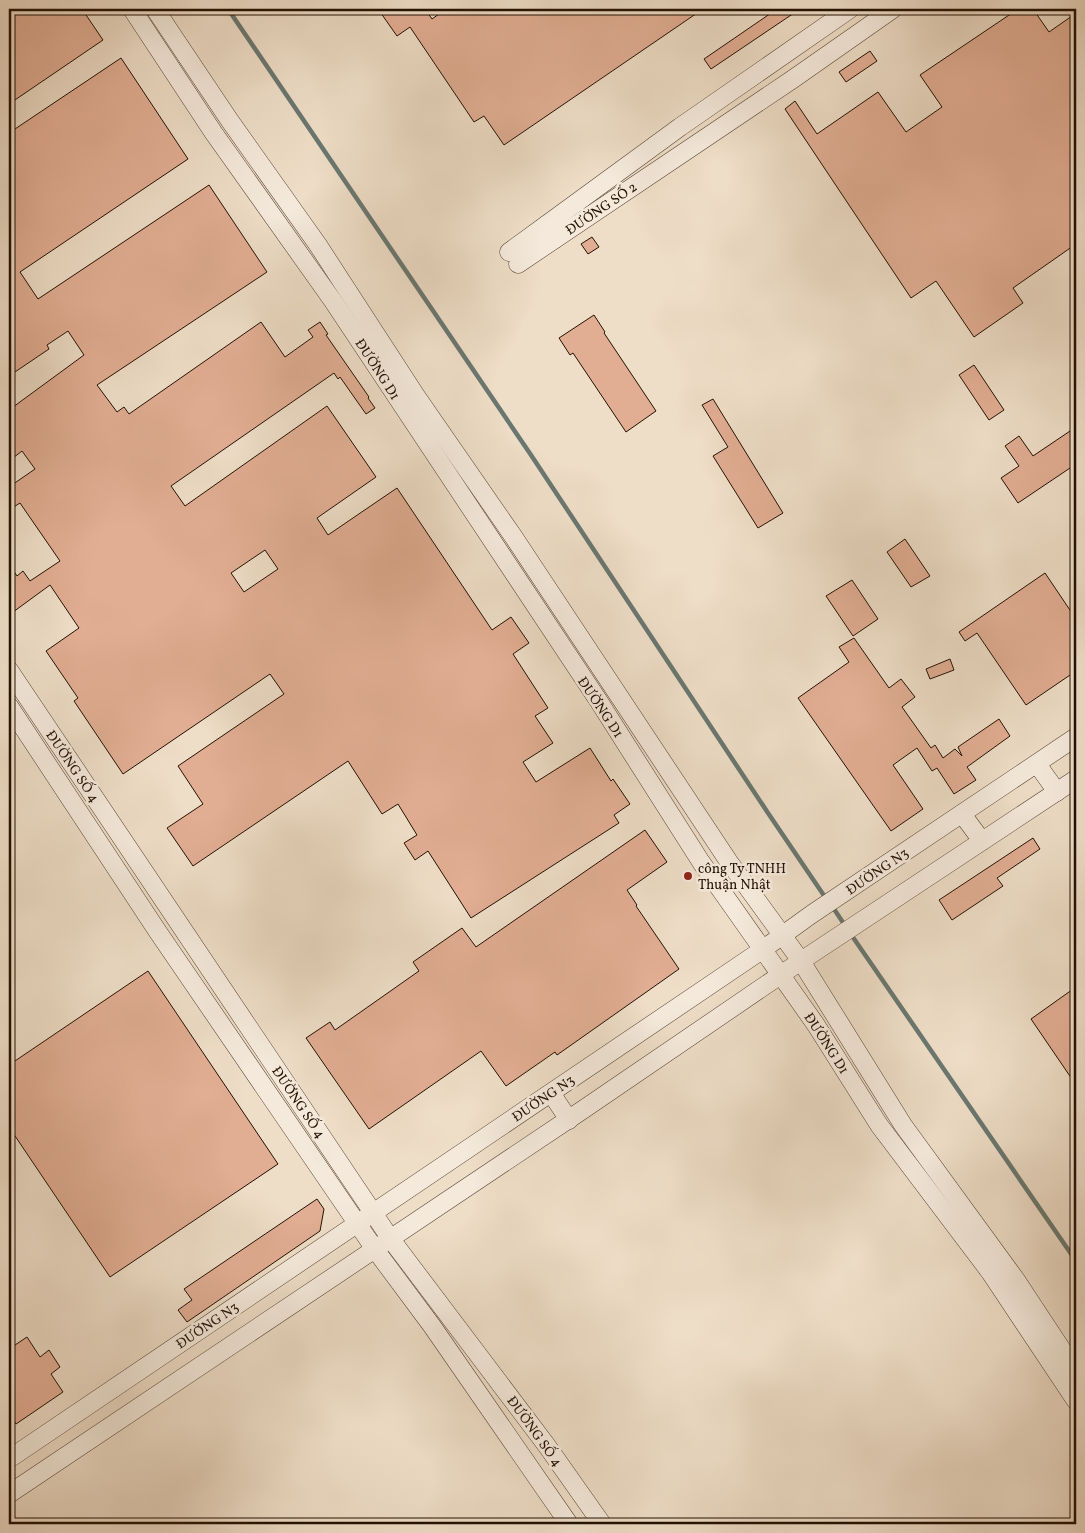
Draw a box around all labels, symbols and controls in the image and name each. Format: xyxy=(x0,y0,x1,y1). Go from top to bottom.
street label: ĐƯỜNG SỐ 2 xyxy=(561,177,641,240)
street label: ĐƯỜNG D1 xyxy=(350,335,405,404)
street label: ĐƯỜNG D1 xyxy=(572,673,628,742)
street label: ĐƯỜNG SỐ 4 xyxy=(41,726,105,807)
street label: ĐƯỜNG N3 xyxy=(842,843,913,900)
place label: công Ty TNHH Thuận Nhật xyxy=(698,860,786,895)
marker: công Ty TNHH Thuận Nhật xyxy=(682,870,694,882)
street label: ĐƯỜNG D1 xyxy=(799,1009,854,1078)
street label: ĐƯỜNG SỐ 4 xyxy=(267,1062,331,1143)
street label: ĐƯỜNG N3 xyxy=(508,1070,579,1127)
street label: ĐƯỜNG N3 xyxy=(172,1297,243,1354)
street label: ĐƯỜNG SỐ 4 xyxy=(502,1391,568,1471)

